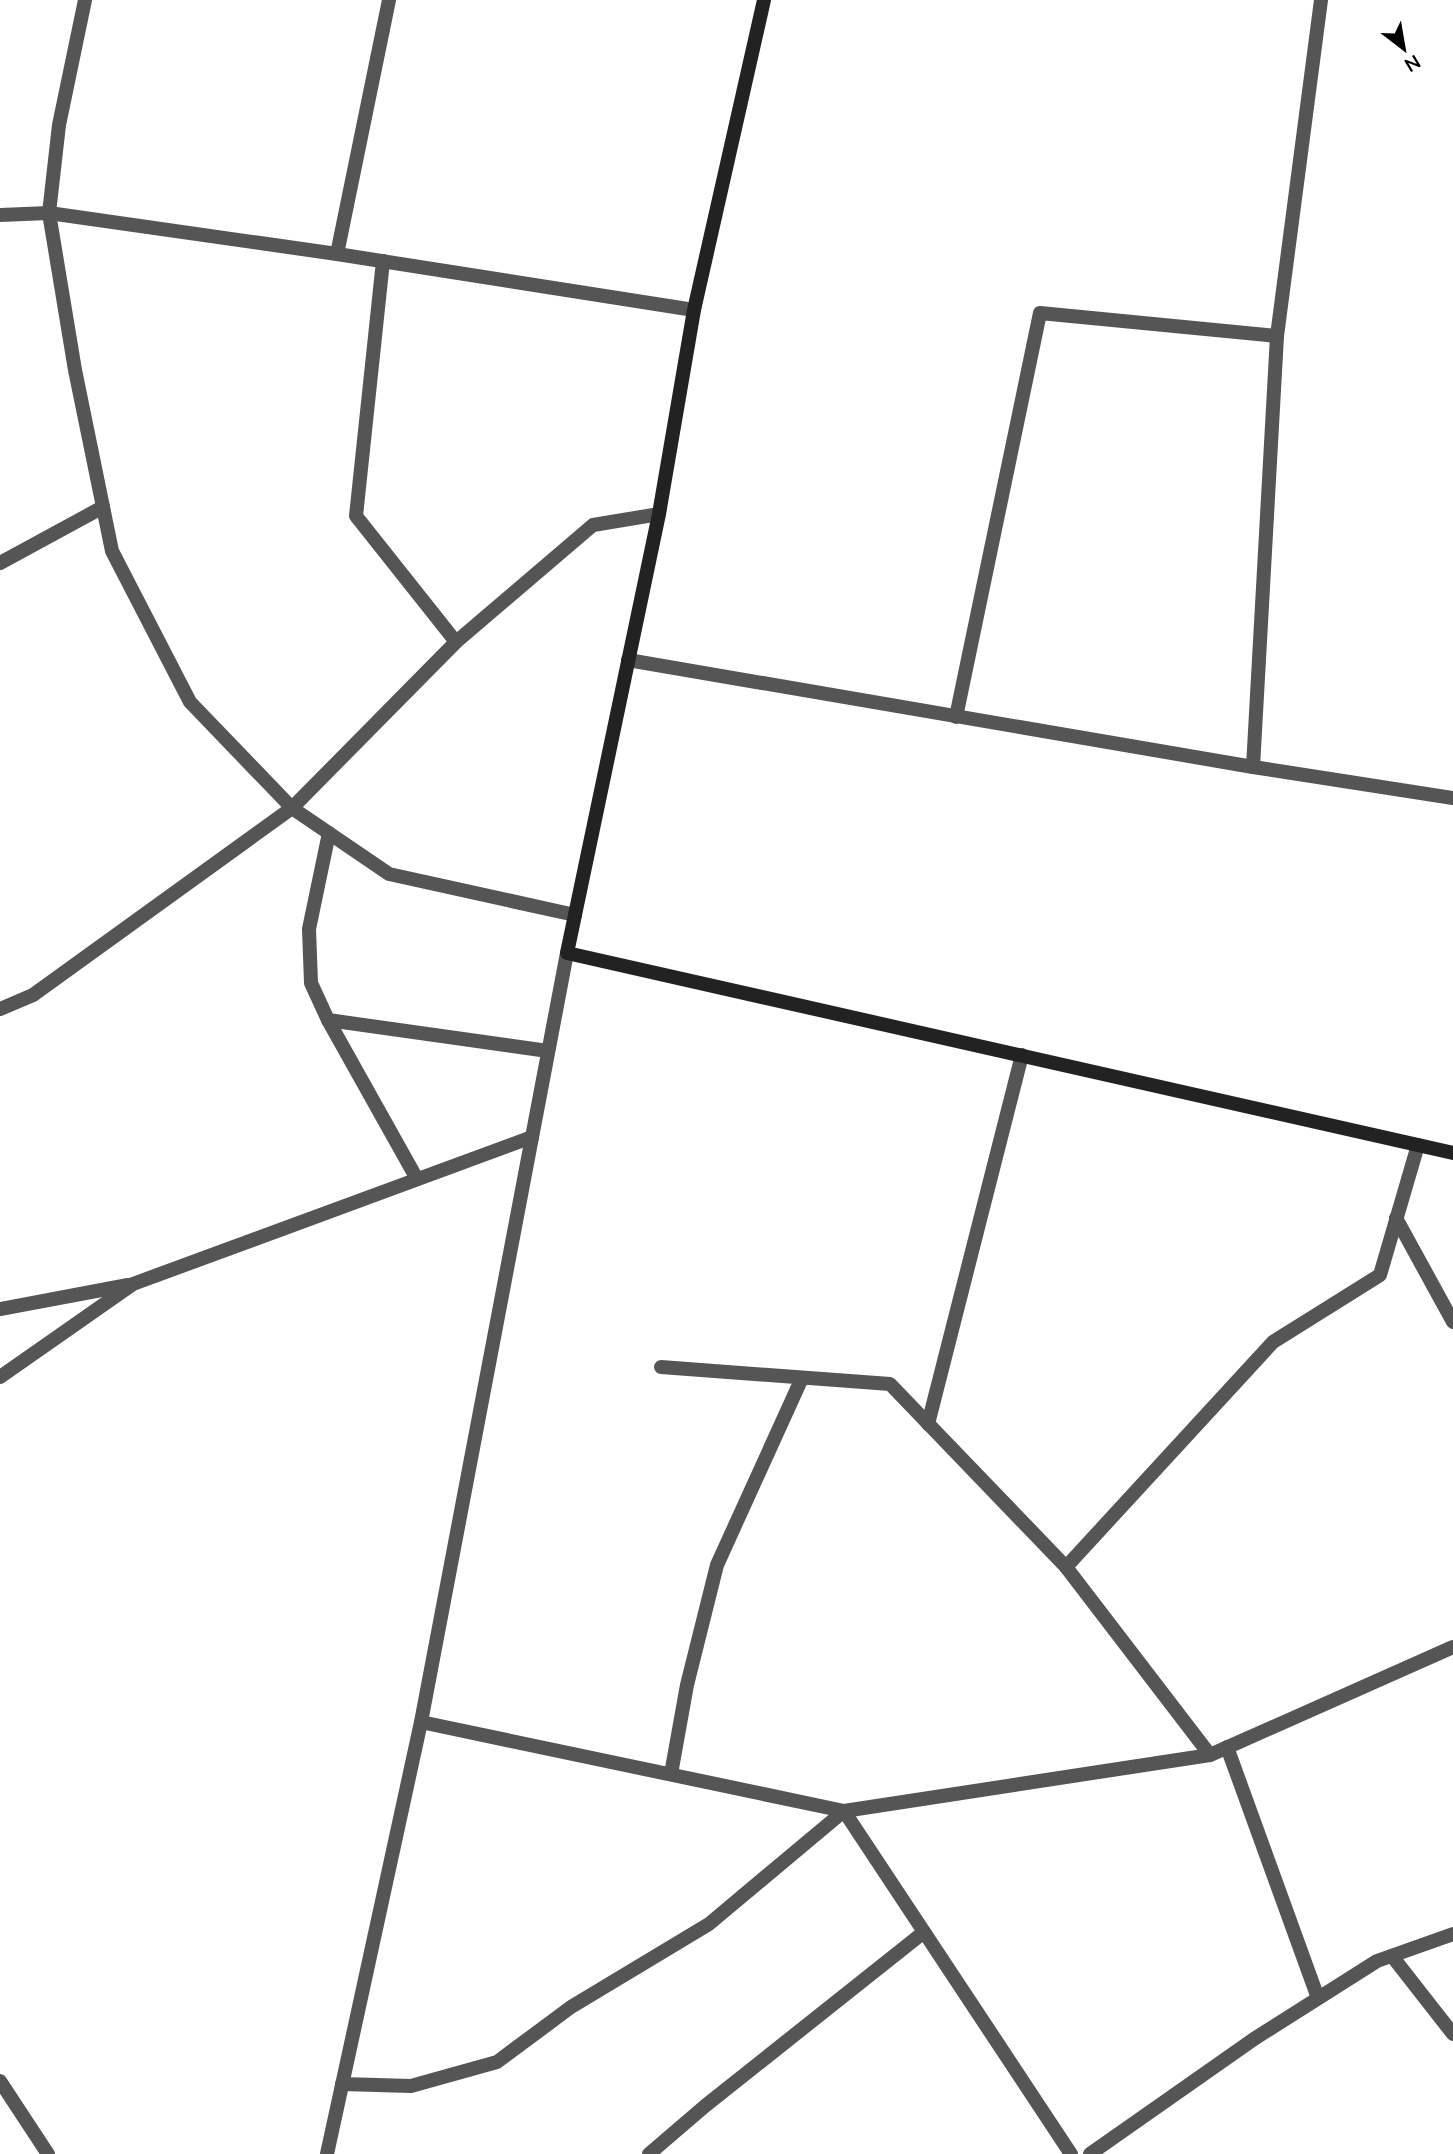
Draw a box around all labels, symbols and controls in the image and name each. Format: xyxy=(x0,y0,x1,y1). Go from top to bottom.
north arrow xyxy=(1369,14,1439,84)
text: N xyxy=(1400,50,1425,78)

